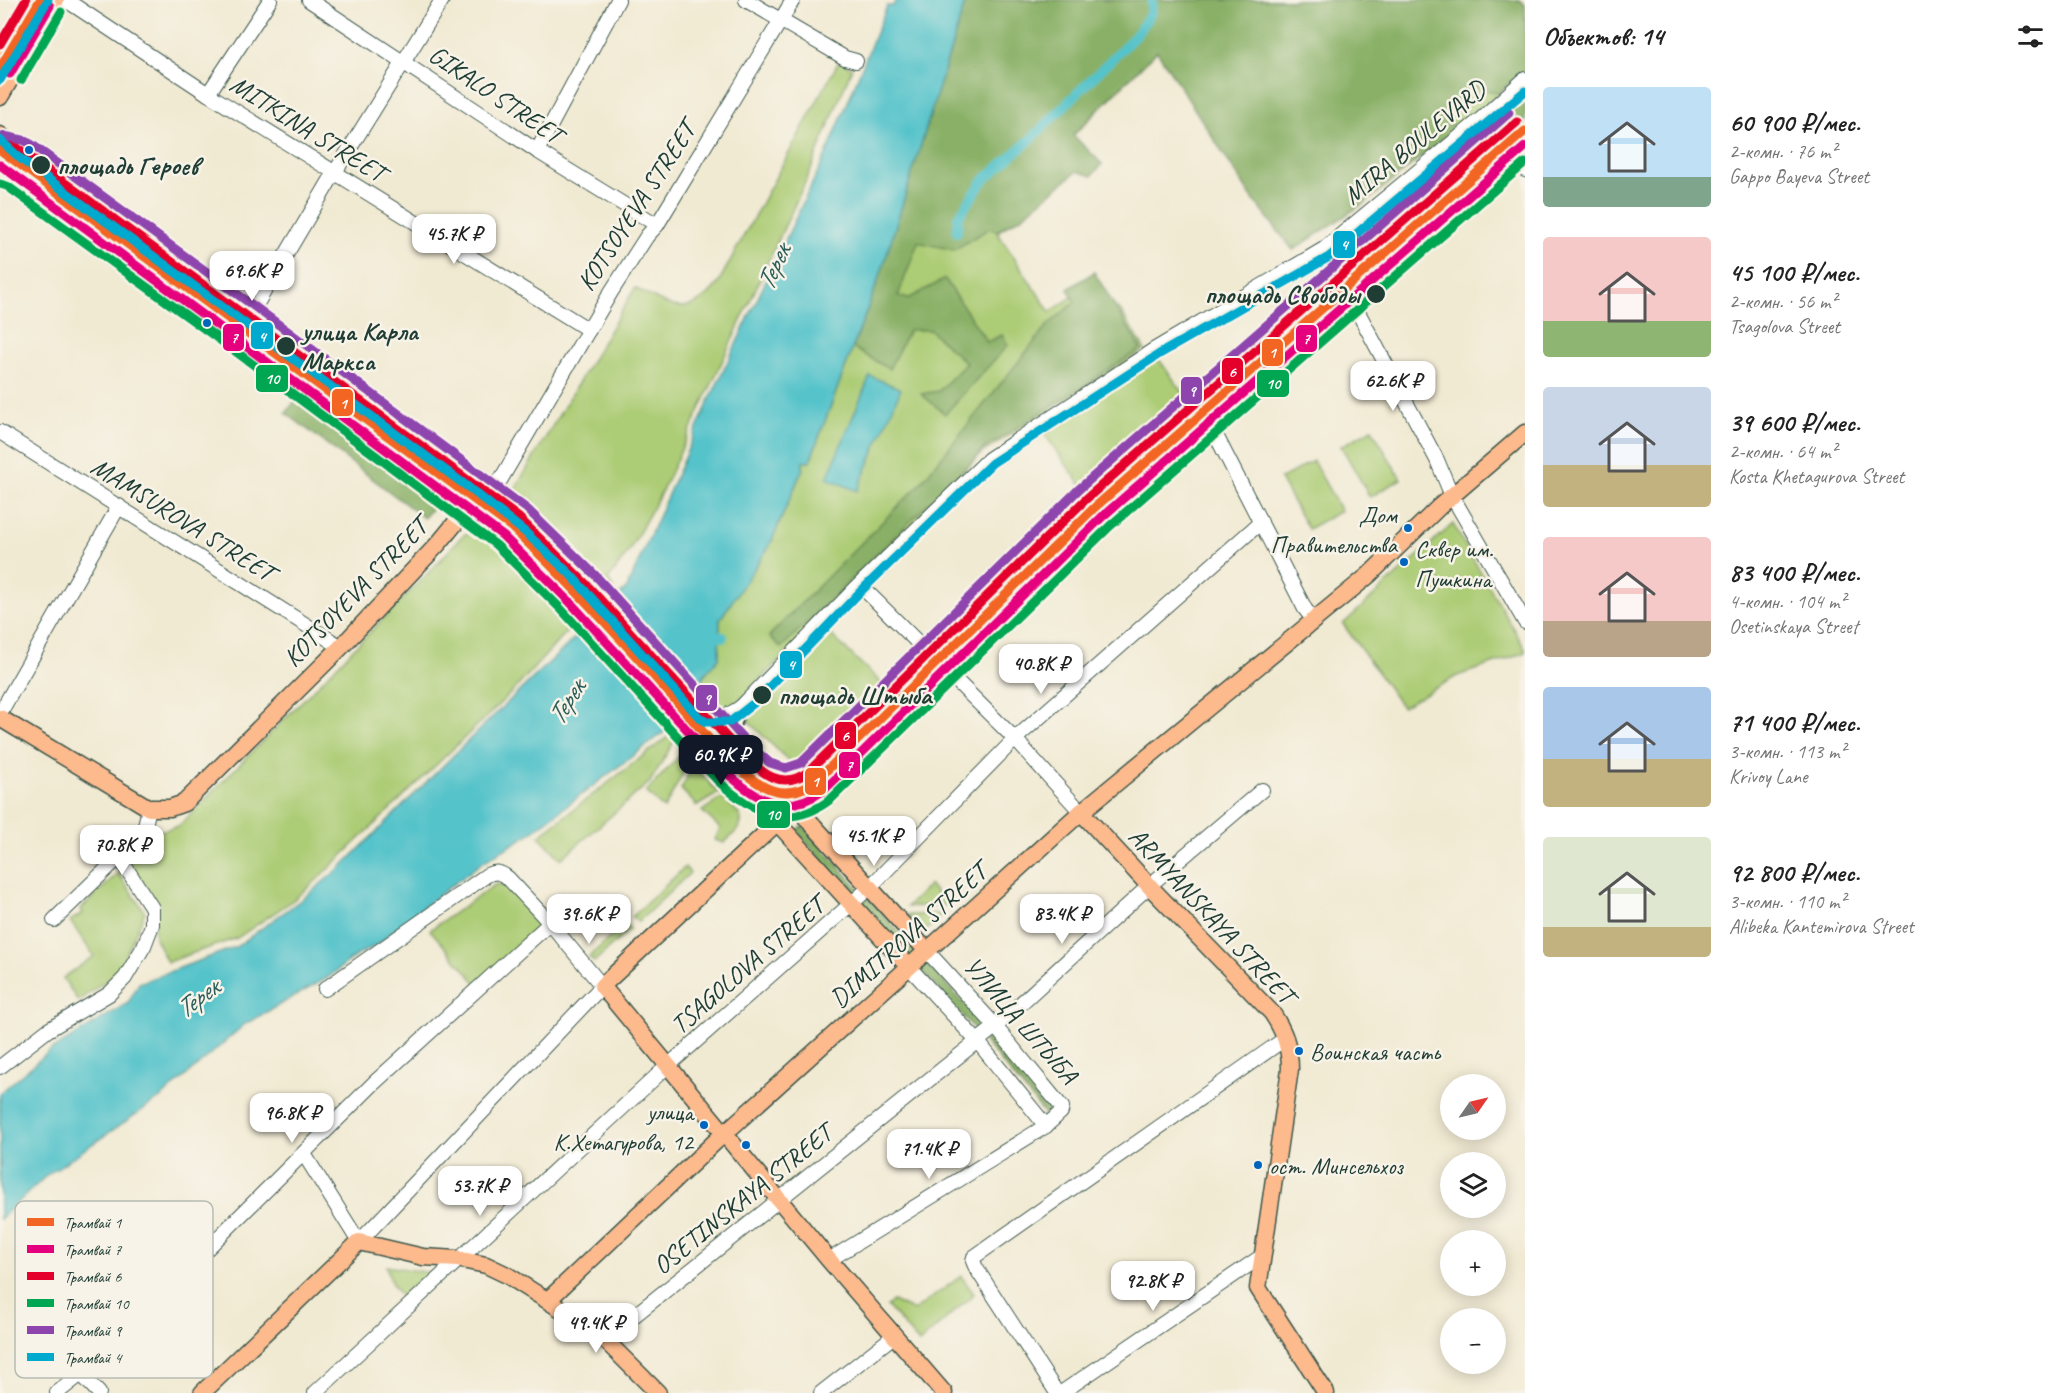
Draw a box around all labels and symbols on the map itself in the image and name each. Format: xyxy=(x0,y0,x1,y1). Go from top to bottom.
street label: GIKALO STREET xyxy=(423,38,573,154)
street label: MITKINA STREET xyxy=(224,68,397,192)
street label: MIRA BOULEVARD xyxy=(1336,72,1494,212)
street label: KOTSOYEVA STREET xyxy=(570,110,707,297)
unlabelled marker xyxy=(23,144,35,156)
place label: площадь Героев xyxy=(57,149,204,182)
marker: площадь Героев xyxy=(30,154,52,176)
pin: 45.7K ₽ xyxy=(399,214,509,265)
line badge: 4 xyxy=(1332,230,1356,259)
water label: Терек xyxy=(748,235,800,295)
text: 4 xyxy=(1340,235,1349,255)
pin: 69.6K ₽ xyxy=(197,251,307,302)
place label: площадь Свободы xyxy=(1204,278,1363,311)
marker: площадь Свободы xyxy=(1365,283,1387,305)
place label: улица Карла Маркса xyxy=(300,315,420,378)
unlabelled marker xyxy=(201,317,213,329)
line badge: 4 xyxy=(250,321,274,350)
line badge: 7 xyxy=(222,323,245,352)
line badge: 7 xyxy=(1295,324,1318,353)
text: 4 xyxy=(258,327,267,347)
text: 7 xyxy=(230,328,239,348)
text: 7 xyxy=(1302,329,1311,349)
marker: улица Карла Маркса xyxy=(275,335,297,357)
line badge: 1 xyxy=(1261,338,1284,367)
text: 1 xyxy=(1268,343,1277,363)
line badge: 6 xyxy=(1221,357,1244,385)
pin: 62.6K ₽ xyxy=(1338,361,1448,412)
text: 6 xyxy=(1228,362,1237,382)
line badge: 10 xyxy=(255,364,289,393)
text: 10 xyxy=(265,369,281,389)
line badge: 10 xyxy=(1256,369,1290,398)
text: 10 xyxy=(1266,374,1282,394)
line badge: 9 xyxy=(1180,376,1203,405)
text: 9 xyxy=(1188,381,1197,401)
line badge: 1 xyxy=(331,388,354,417)
text: 1 xyxy=(339,394,348,414)
street label: MAMSUROVA STREET xyxy=(85,450,286,593)
place label: Дом Правительства xyxy=(1271,500,1399,560)
street label: KOTSOYEVA STREET xyxy=(276,506,440,674)
marker: Дом Правительства xyxy=(1402,522,1414,534)
place label: Сквер им. Пушкина xyxy=(1415,534,1493,594)
marker: Сквер им. Пушкина xyxy=(1398,556,1410,568)
pin: 40.8K ₽ xyxy=(986,644,1096,695)
line badge: 4 xyxy=(779,650,803,679)
text: 4 xyxy=(787,655,796,675)
water label: Терек xyxy=(539,670,595,731)
place label: площадь Штыба xyxy=(778,679,934,712)
line badge: 9 xyxy=(695,684,718,712)
marker: площадь Штыба xyxy=(751,684,773,706)
text: 9 xyxy=(703,689,712,709)
line badge: 6 xyxy=(834,721,857,750)
text: 6 xyxy=(841,726,850,746)
pin: 60.9K ₽ xyxy=(666,735,776,786)
line badge: 7 xyxy=(838,751,861,779)
text: 7 xyxy=(845,756,854,776)
line badge: 1 xyxy=(804,767,827,796)
text: 1 xyxy=(811,772,820,792)
line badge: 10 xyxy=(756,800,791,829)
text: 10 xyxy=(766,805,782,825)
pin: 45.1K ₽ xyxy=(819,816,929,867)
street label: ARMYANSKAYA STREET xyxy=(1121,820,1306,1015)
pin: 70.8K ₽ xyxy=(67,825,177,876)
street label: DIMITROVA STREET xyxy=(823,851,999,1015)
street label: TSAGOLOVA STREET xyxy=(663,885,837,1041)
pin: 39.6K ₽ xyxy=(534,894,644,945)
pin: 83.4K ₽ xyxy=(1007,894,1117,945)
street label: УЛИЦА ШТЫБА xyxy=(956,950,1086,1092)
water label: Терек xyxy=(168,968,229,1026)
place label: Воинская часть xyxy=(1310,1037,1441,1067)
marker: Воинская часть xyxy=(1293,1045,1305,1057)
north arrow xyxy=(1440,1074,1506,1140)
pin: 96.8K ₽ xyxy=(237,1093,347,1144)
place label: улица К.Хетагурова, 12 xyxy=(554,1097,695,1157)
street label: OSETINSKAYA STREET xyxy=(646,1114,843,1282)
marker: улица К.Хетагурова, 12 xyxy=(698,1119,710,1131)
pin: 71.4K ₽ xyxy=(874,1129,984,1180)
unlabelled marker xyxy=(740,1139,752,1151)
place label: ост. Минсельхоз xyxy=(1269,1151,1405,1181)
marker: ост. Минсельхоз xyxy=(1252,1159,1264,1171)
pin: 53.7K ₽ xyxy=(425,1166,535,1217)
legend xyxy=(15,1201,213,1378)
text: Трамвай 1 xyxy=(64,1213,122,1233)
text: Трамвай 7 xyxy=(64,1240,122,1260)
pin: 92.8K ₽ xyxy=(1098,1261,1208,1312)
text: Трамвай 6 xyxy=(64,1267,122,1287)
text: Трамвай 10 xyxy=(64,1294,130,1314)
pin: 49.4K ₽ xyxy=(541,1303,651,1354)
text: Трамвай 9 xyxy=(64,1321,123,1341)
text: Трамвай 4 xyxy=(64,1348,123,1368)

